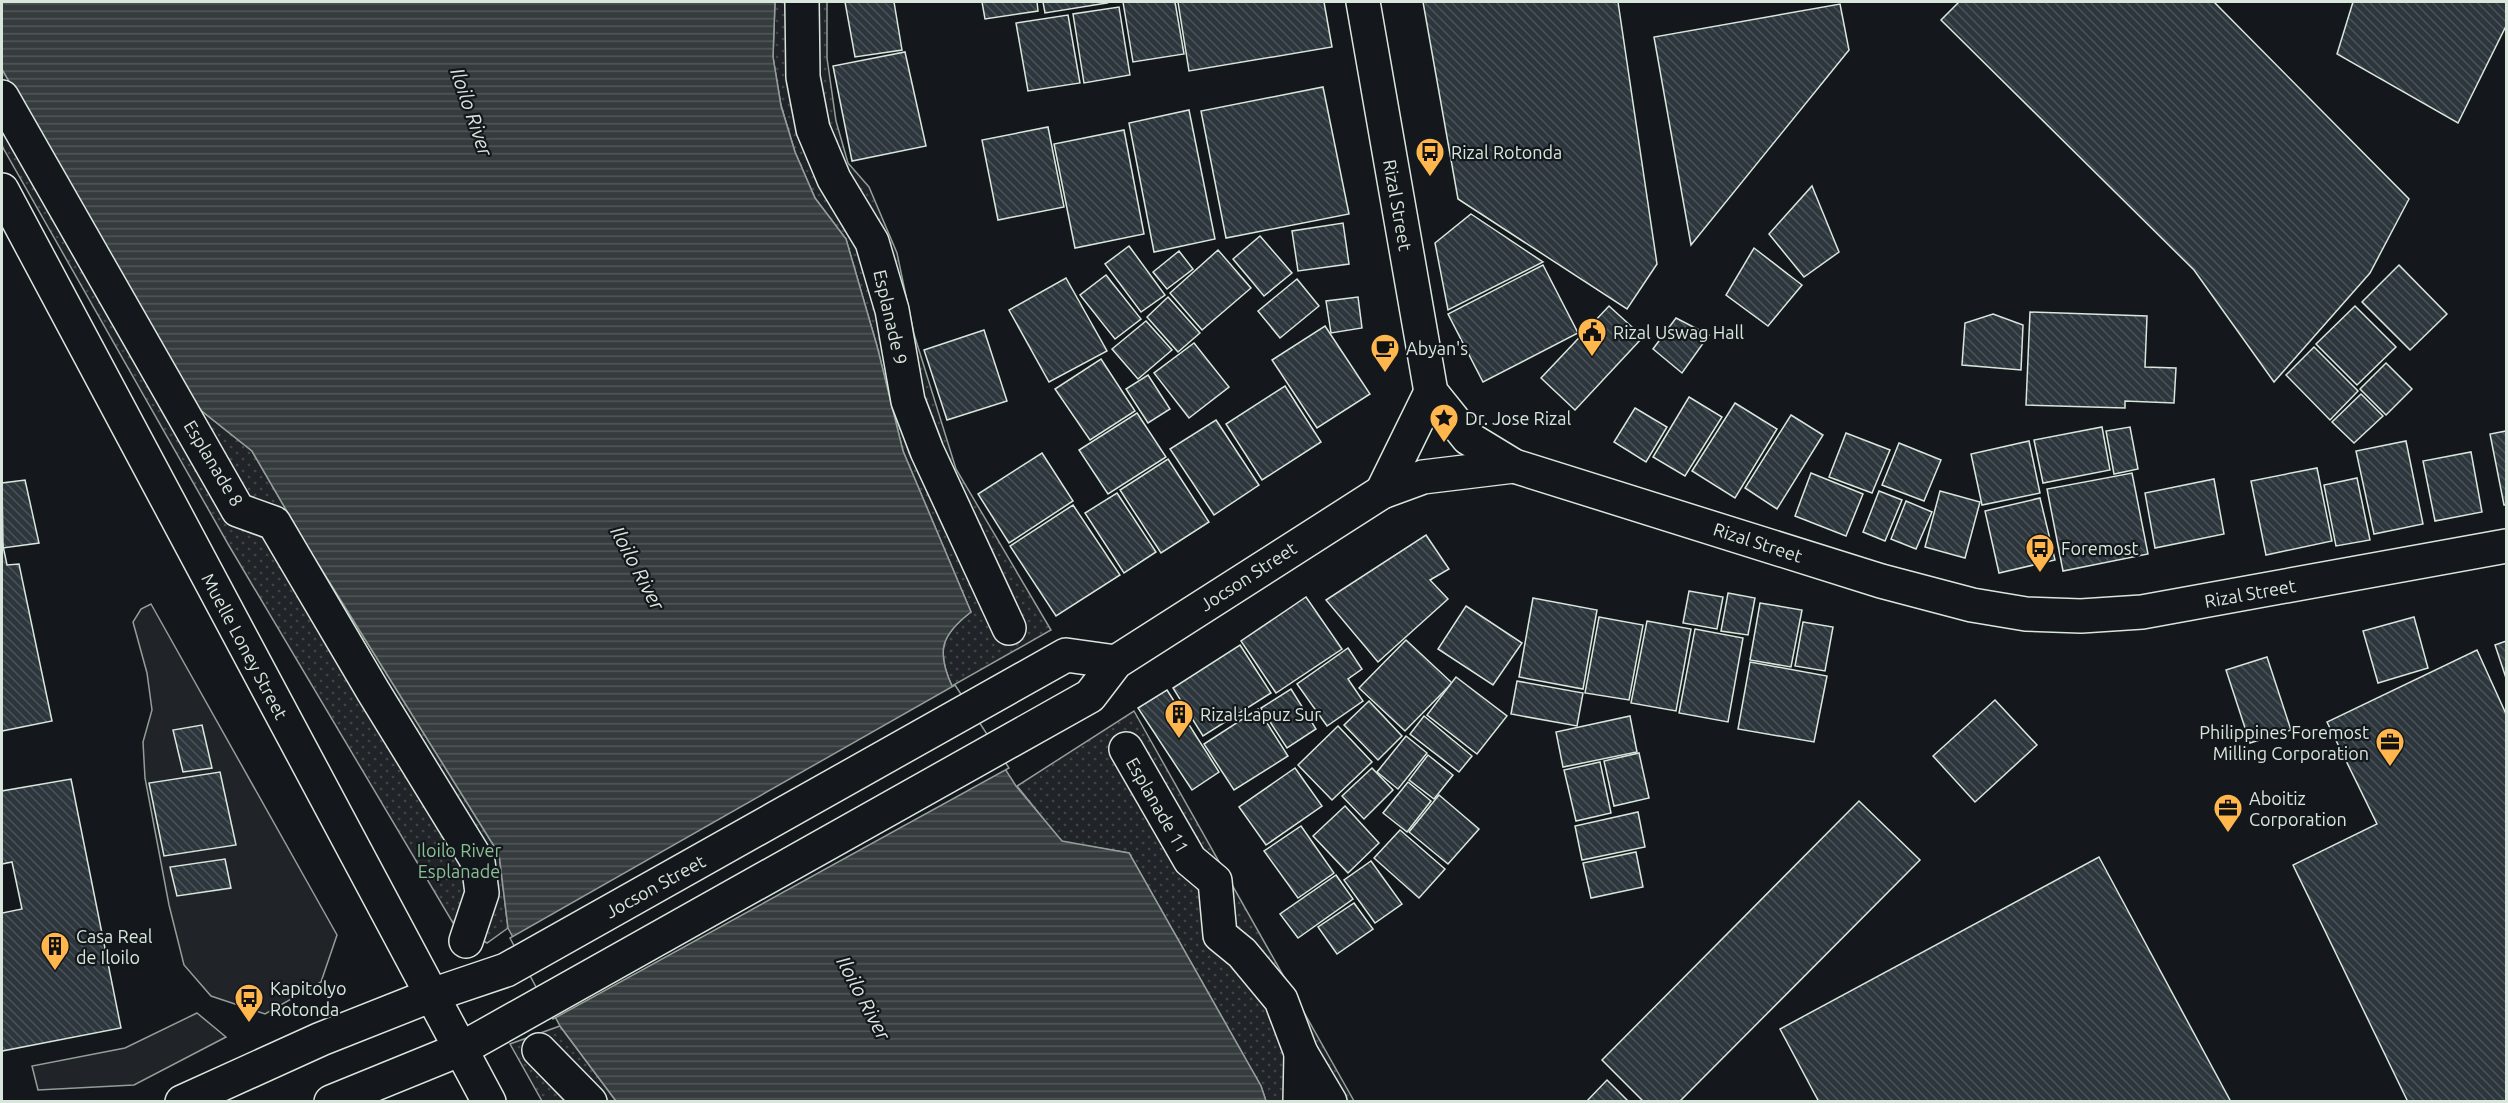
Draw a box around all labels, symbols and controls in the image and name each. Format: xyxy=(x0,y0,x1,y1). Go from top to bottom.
water label: Iloilo River xyxy=(446,65,498,160)
bus stop icon: Rizal Rotonda xyxy=(1414,136,1446,178)
place label: Rizal Rotonda xyxy=(1451,142,1562,162)
street label: Rizal Street xyxy=(1380,158,1416,252)
street label: Esplanade 9 xyxy=(870,268,912,366)
public building icon: Rizal Uswag Hall xyxy=(1576,316,1608,358)
place label: Rizal Uswag Hall xyxy=(1613,322,1744,342)
cafe icon: Abyan's xyxy=(1369,332,1401,374)
place label: Abyan's xyxy=(1406,338,1468,358)
place icon: Dr. Jose Rizal xyxy=(1428,402,1460,444)
place label: Dr. Jose Rizal xyxy=(1465,408,1572,428)
street label: Esplanade 8 xyxy=(181,416,247,510)
street label: Rizal Street xyxy=(1711,518,1805,566)
water label: Iloilo River xyxy=(606,522,670,615)
bus stop icon: Foremost xyxy=(2024,532,2056,574)
street label: Jocson Street xyxy=(1196,537,1300,615)
place label: Foremost xyxy=(2061,538,2139,558)
street label: Muelle Loney Street xyxy=(198,570,292,722)
street label: Rizal Street xyxy=(2203,575,2297,611)
building icon: Rizal-Lapuz Sur xyxy=(1163,698,1195,740)
place label: Rizal-Lapuz Sur xyxy=(1200,704,1321,724)
place label: Philippines Foremost Milling Corporation xyxy=(2199,722,2369,763)
office icon: Philippines Foremost Milling Corporation xyxy=(2374,726,2406,768)
street label: Esplanade 11 xyxy=(1123,754,1193,856)
place label: Aboitiz Corporation xyxy=(2249,788,2347,829)
office icon: Aboitiz Corporation xyxy=(2212,792,2244,834)
park label: Iloilo River Esplanade xyxy=(417,840,502,881)
street label: Jocson Street xyxy=(602,850,708,922)
place label: Casa Real de Iloilo xyxy=(76,926,153,967)
building icon: Casa Real de Iloilo xyxy=(39,930,71,972)
water label: Iloilo River xyxy=(832,952,896,1045)
place label: Kapitolyo Rotonda xyxy=(270,978,347,1019)
bus stop icon: Kapitolyo Rotonda xyxy=(233,982,265,1024)

